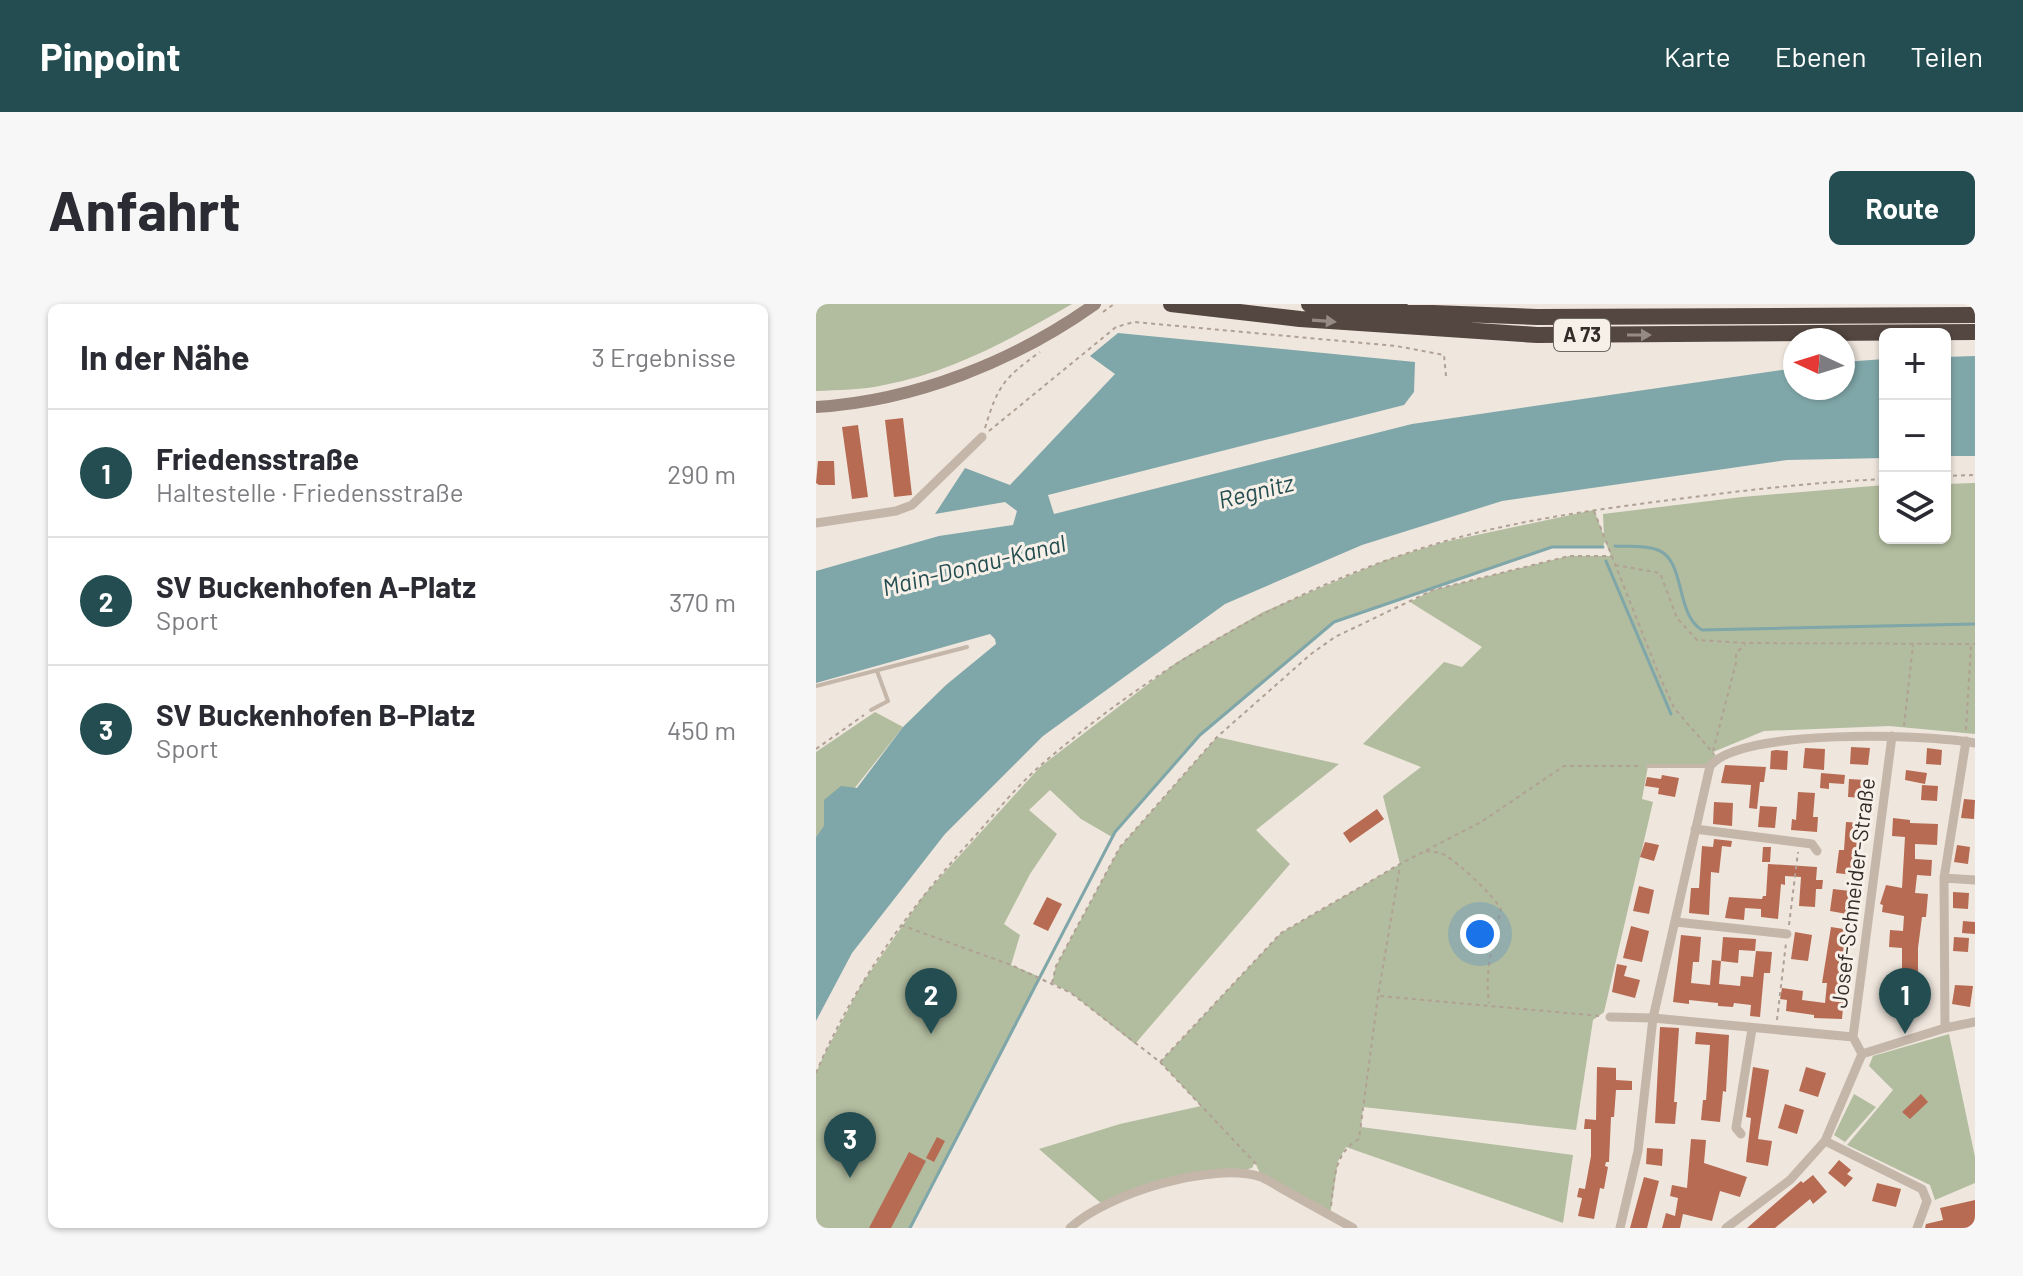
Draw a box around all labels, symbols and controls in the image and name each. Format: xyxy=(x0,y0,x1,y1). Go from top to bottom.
text: Pinpoint xyxy=(40,33,181,79)
text: Karte xyxy=(1664,39,1731,73)
text: Ebenen xyxy=(1775,39,1867,73)
text: Teilen xyxy=(1911,39,1983,73)
button: Route xyxy=(1829,171,1975,245)
text: Anfahrt xyxy=(48,175,241,242)
one-way arrow xyxy=(1312,315,1337,328)
road number: A 73 xyxy=(1554,319,1610,351)
north arrow xyxy=(1783,328,1855,400)
map controls xyxy=(1879,328,1951,544)
button: + xyxy=(1879,328,1951,400)
one-way arrow xyxy=(1627,329,1652,341)
text: In der Nähe xyxy=(80,336,250,377)
text: 3 Ergebnisse xyxy=(591,341,736,372)
button: − xyxy=(1879,400,1951,472)
text: Friedensstraße xyxy=(156,440,359,476)
text: 1 xyxy=(101,458,111,489)
text: 290 m xyxy=(667,458,736,489)
water label: Regnitz xyxy=(1215,467,1297,514)
button: layers xyxy=(1879,472,1951,544)
text: Haltestelle · Friedensstraße xyxy=(156,476,464,507)
water label: Main-Donau-Kanal xyxy=(879,528,1069,601)
text: SV Buckenhofen A-Platz xyxy=(156,568,476,604)
text: 2 xyxy=(99,586,113,617)
text: 370 m xyxy=(669,586,736,617)
text: Sport xyxy=(156,604,219,635)
text: SV Buckenhofen B-Platz xyxy=(156,696,475,732)
text: 3 xyxy=(99,714,113,745)
text: 450 m xyxy=(667,714,736,745)
text: Sport xyxy=(156,732,219,763)
street label: Josef-Schneider-Straße xyxy=(1825,776,1879,1010)
your location xyxy=(1460,914,1500,954)
pin: 2 xyxy=(905,968,957,1034)
pin: 1 xyxy=(1879,968,1931,1034)
pin: 3 xyxy=(824,1112,876,1178)

